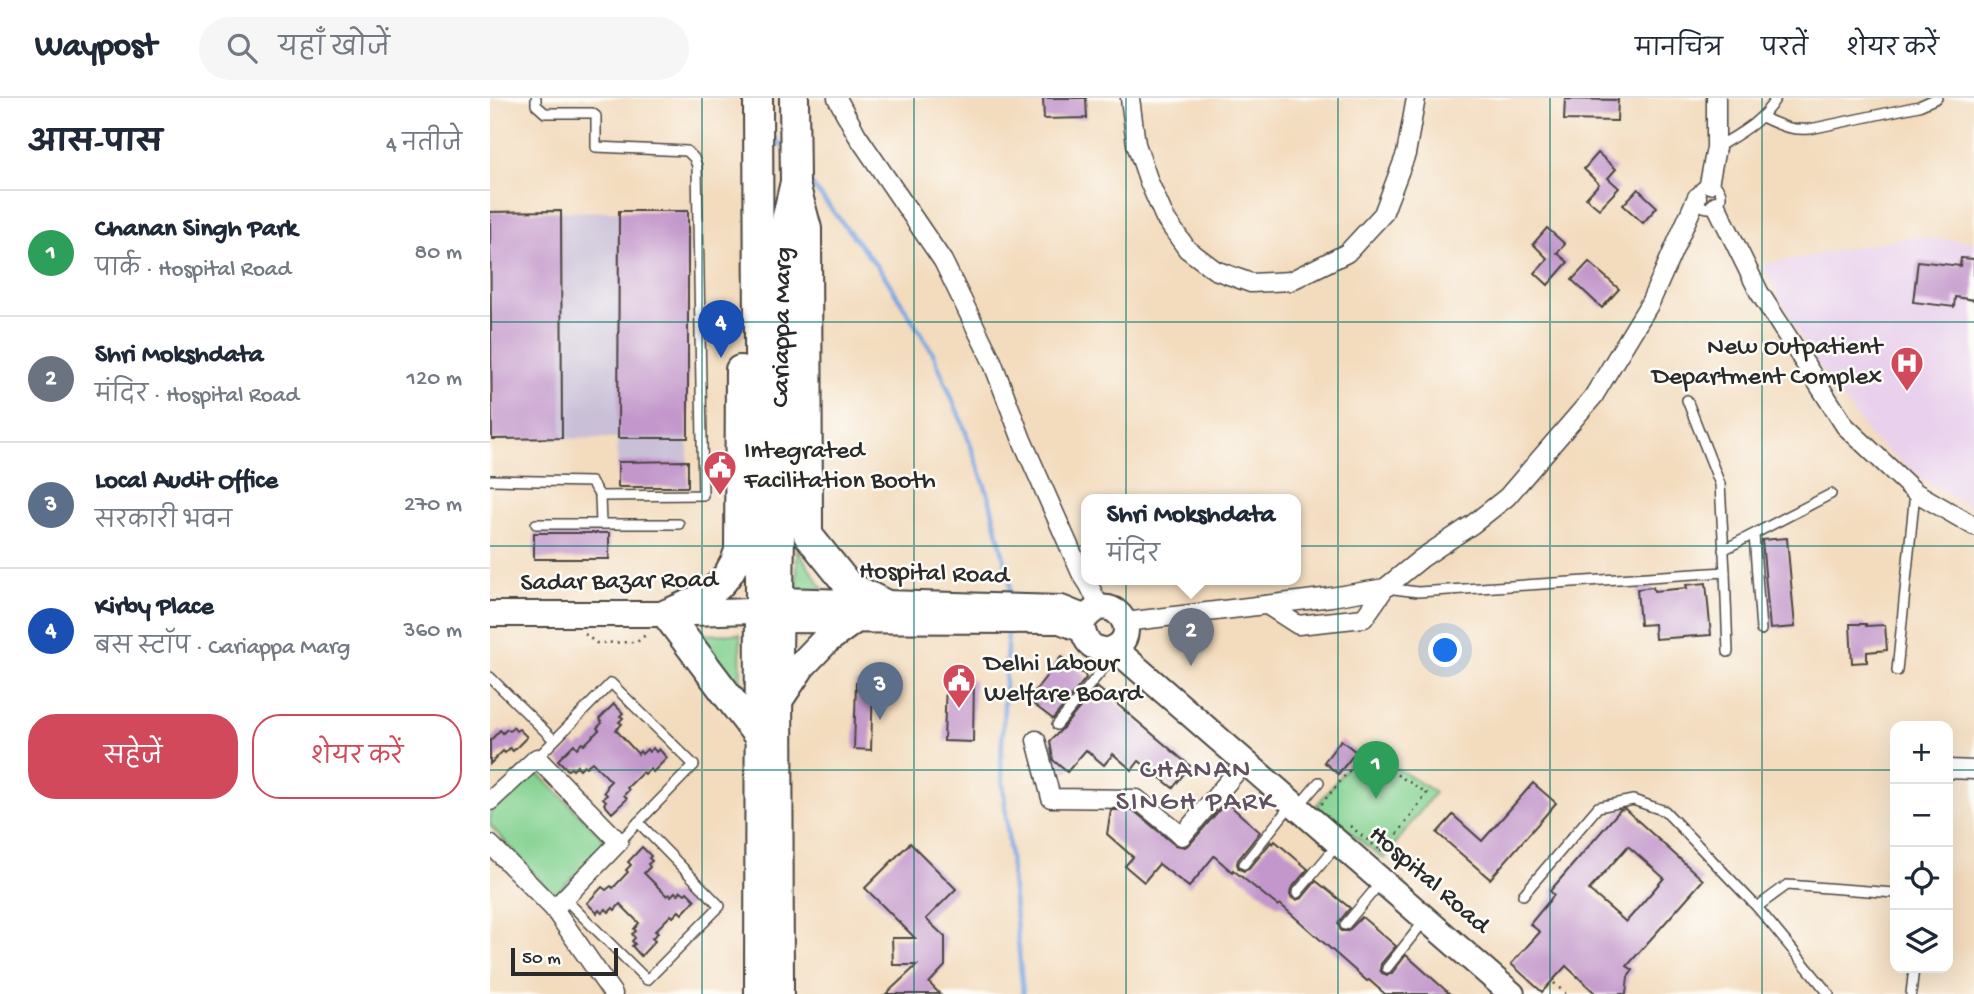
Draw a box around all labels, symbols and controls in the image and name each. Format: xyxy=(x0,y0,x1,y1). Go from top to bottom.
search box xyxy=(199,17,689,80)
text: Waypost xyxy=(35,29,157,67)
icon: search xyxy=(223,29,261,67)
text: यहाँ खोजें xyxy=(279,35,390,66)
text: मानचित्र xyxy=(1635,36,1723,65)
text: परतें xyxy=(1761,36,1808,65)
text: शेयर करें xyxy=(1846,36,1939,65)
text: आस-पास xyxy=(28,128,162,163)
text: 4 नतीजे xyxy=(386,132,462,159)
text: Chanan Singh Park xyxy=(95,215,297,246)
text: 1 xyxy=(46,240,56,267)
text: 80 m xyxy=(415,240,462,267)
street label: Cariappa Marg xyxy=(767,247,800,408)
text: पार्क · Hospital Road xyxy=(95,257,291,284)
pin: 4 xyxy=(698,300,744,358)
place label: New Outpatient Department Complex xyxy=(1650,333,1884,394)
text: Shri Mokshdata xyxy=(95,341,263,372)
hospital icon: New Outpatient Department Complex xyxy=(1888,344,1926,393)
text: 2 xyxy=(45,366,57,393)
text: 120 m xyxy=(407,366,462,393)
text: मंदिर · Hospital Road xyxy=(95,383,299,410)
place label: Integrated Facilitation Booth xyxy=(743,437,936,498)
public building icon: Integrated Facilitation Booth xyxy=(701,448,739,497)
text: Local Audit Office xyxy=(95,467,278,498)
text: 3 xyxy=(45,492,57,519)
text: 270 m xyxy=(404,492,462,519)
popup xyxy=(1081,494,1301,585)
text: Shri Mokshdata xyxy=(1107,501,1275,532)
text: सरकारी भवन xyxy=(95,509,232,536)
text: मंदिर xyxy=(1107,543,1160,570)
street label: Hospital Road xyxy=(858,557,1011,593)
street label: Sadar Bazar Road xyxy=(520,566,720,600)
text: Kirby Place xyxy=(95,593,214,624)
pin: 2 xyxy=(1168,608,1214,666)
text: 4 xyxy=(46,618,56,645)
text: 360 m xyxy=(404,618,462,645)
your location xyxy=(1428,633,1462,667)
text: बस स्टॉप · Cariappa Marg xyxy=(95,635,350,662)
place label: Delhi Labour Welfare Board xyxy=(982,650,1144,711)
public building icon: Delhi Labour Welfare Board xyxy=(940,661,978,710)
pin: 3 xyxy=(857,662,903,720)
button: सहेजें xyxy=(28,714,238,799)
button: शेयर करें xyxy=(252,714,462,799)
map controls xyxy=(1890,721,1953,973)
button: + xyxy=(1890,721,1953,784)
pin: 1 xyxy=(1353,741,1399,799)
district label: CHANAN SINGH PARK xyxy=(1116,755,1277,820)
button: − xyxy=(1890,784,1953,847)
street label: Hospital Road xyxy=(1361,820,1496,943)
button: locate xyxy=(1890,847,1953,910)
button: layers xyxy=(1890,910,1953,973)
scale bar xyxy=(511,945,618,977)
text: 50 m xyxy=(522,948,561,971)

